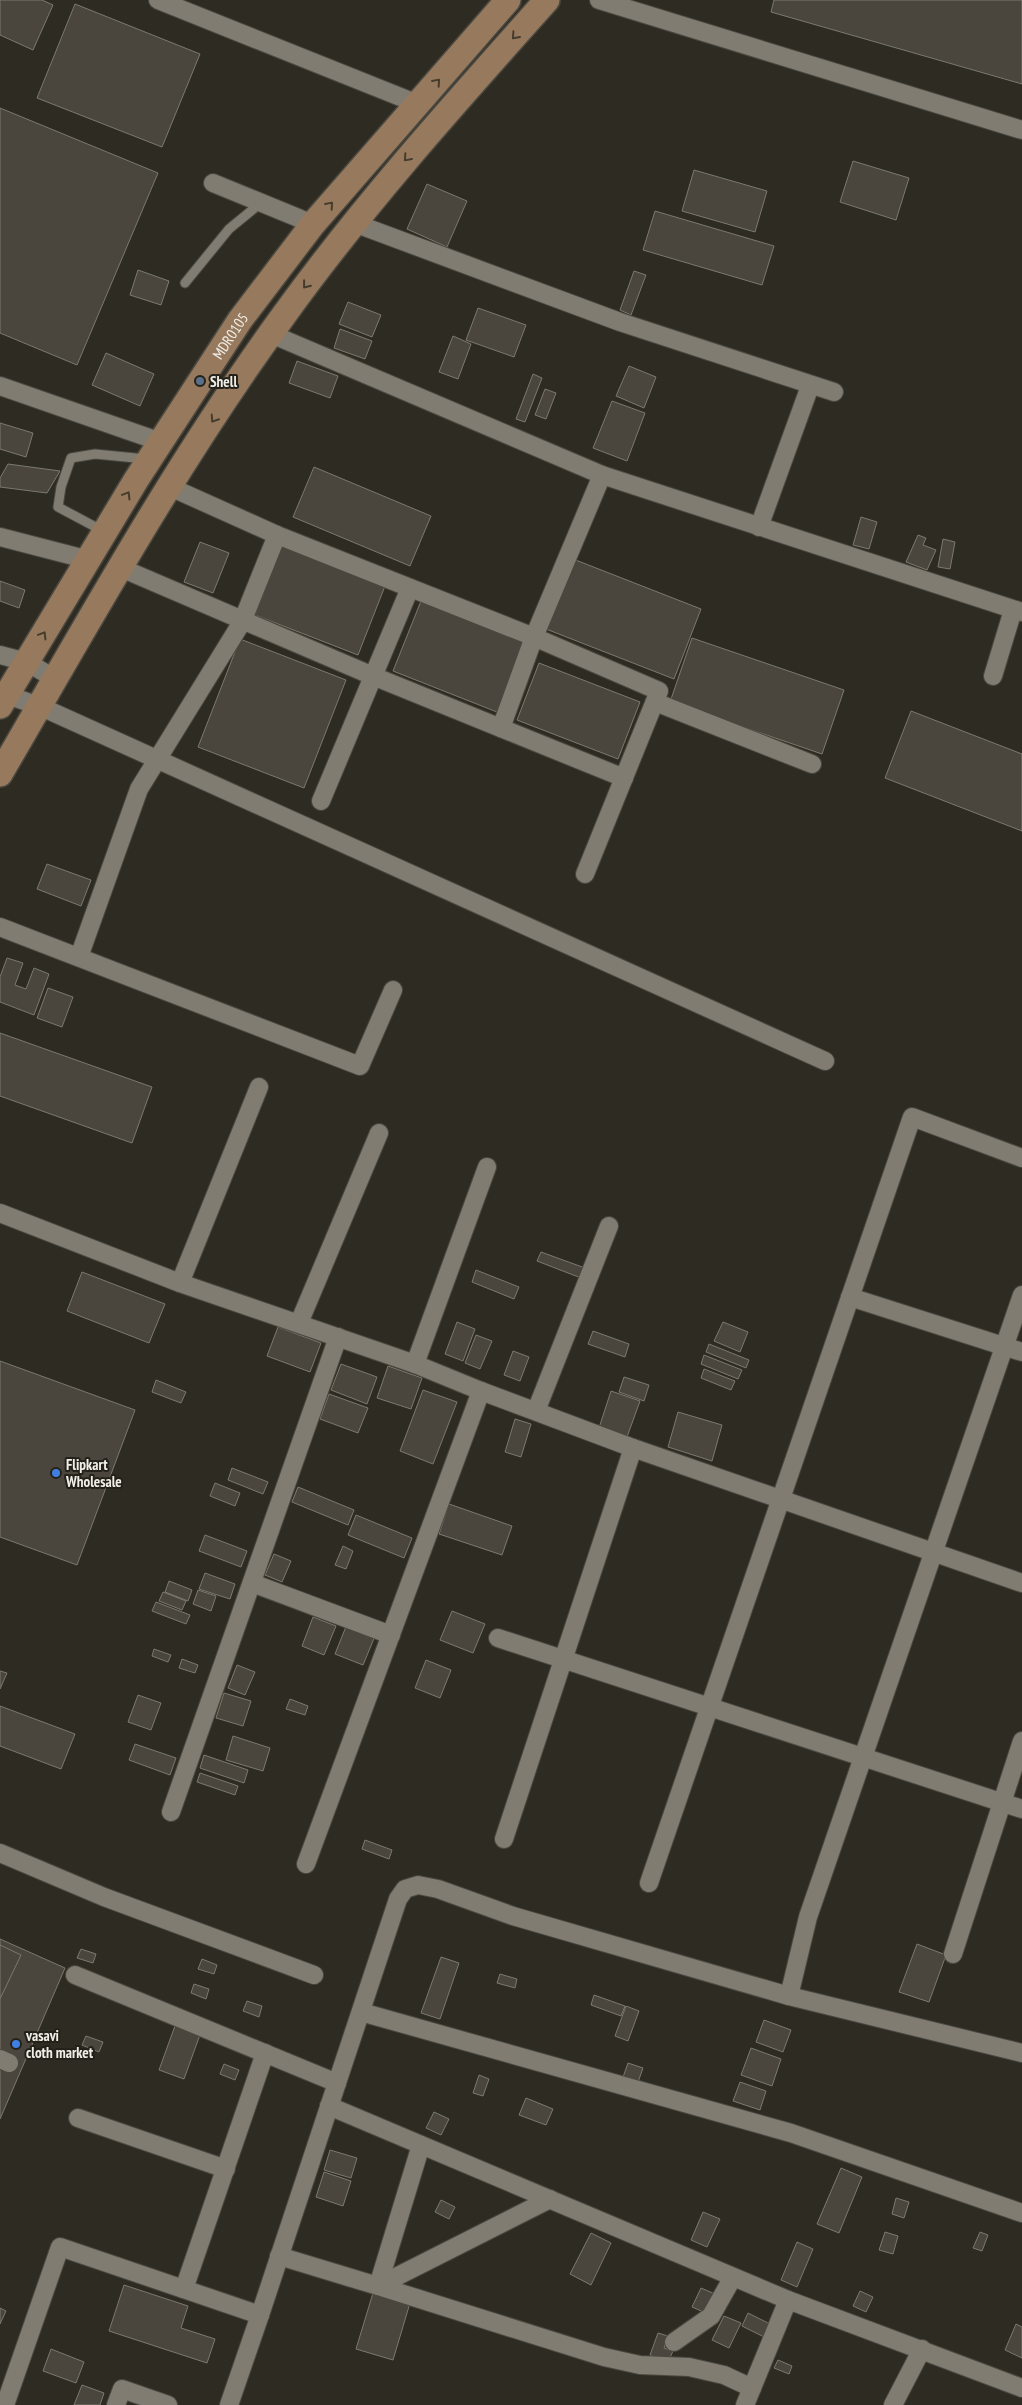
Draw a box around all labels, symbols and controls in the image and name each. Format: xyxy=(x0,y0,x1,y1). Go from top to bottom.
one-way arrow xyxy=(512,31,521,40)
one-way arrow xyxy=(431,79,440,88)
one-way arrow xyxy=(403,152,412,161)
one-way arrow xyxy=(325,201,334,210)
one-way arrow xyxy=(303,280,312,289)
street label: MDR0105 xyxy=(208,308,252,362)
place label: Shell xyxy=(210,372,237,391)
marker: Shell xyxy=(194,375,206,387)
one-way arrow xyxy=(210,414,220,423)
one-way arrow xyxy=(121,492,131,501)
one-way arrow xyxy=(37,631,47,640)
place label: Flipkart Wholesale xyxy=(65,1455,122,1491)
marker: Flipkart Wholesale xyxy=(50,1467,62,1479)
place label: vasavi cloth market xyxy=(25,2026,94,2062)
marker: vasavi cloth market xyxy=(10,2038,22,2050)

